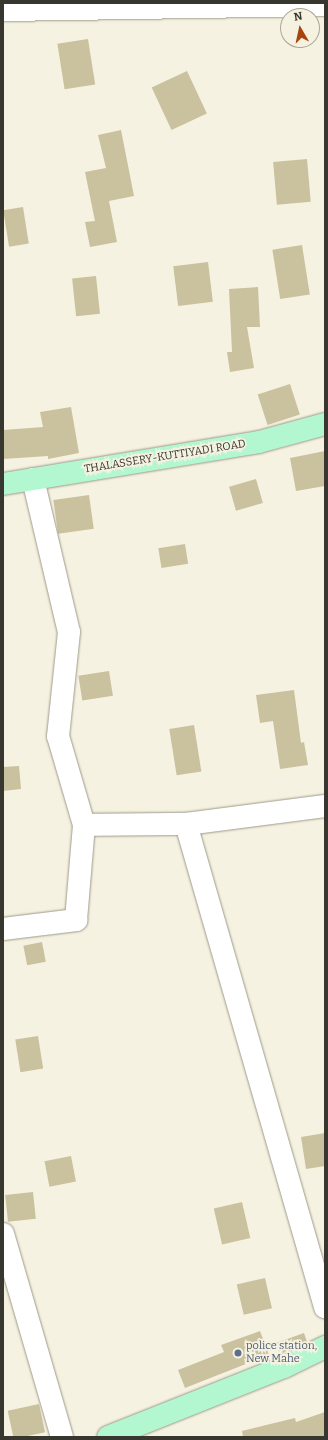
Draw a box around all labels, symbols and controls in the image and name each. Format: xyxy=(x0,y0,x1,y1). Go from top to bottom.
north arrow xyxy=(280,8,320,48)
text: N xyxy=(293,10,303,24)
street label: THALASSERY-KUTTIYADI ROAD xyxy=(83,438,247,476)
place label: police station, New Mahe xyxy=(246,1340,317,1366)
marker: police station, New Mahe xyxy=(233,1348,243,1358)

